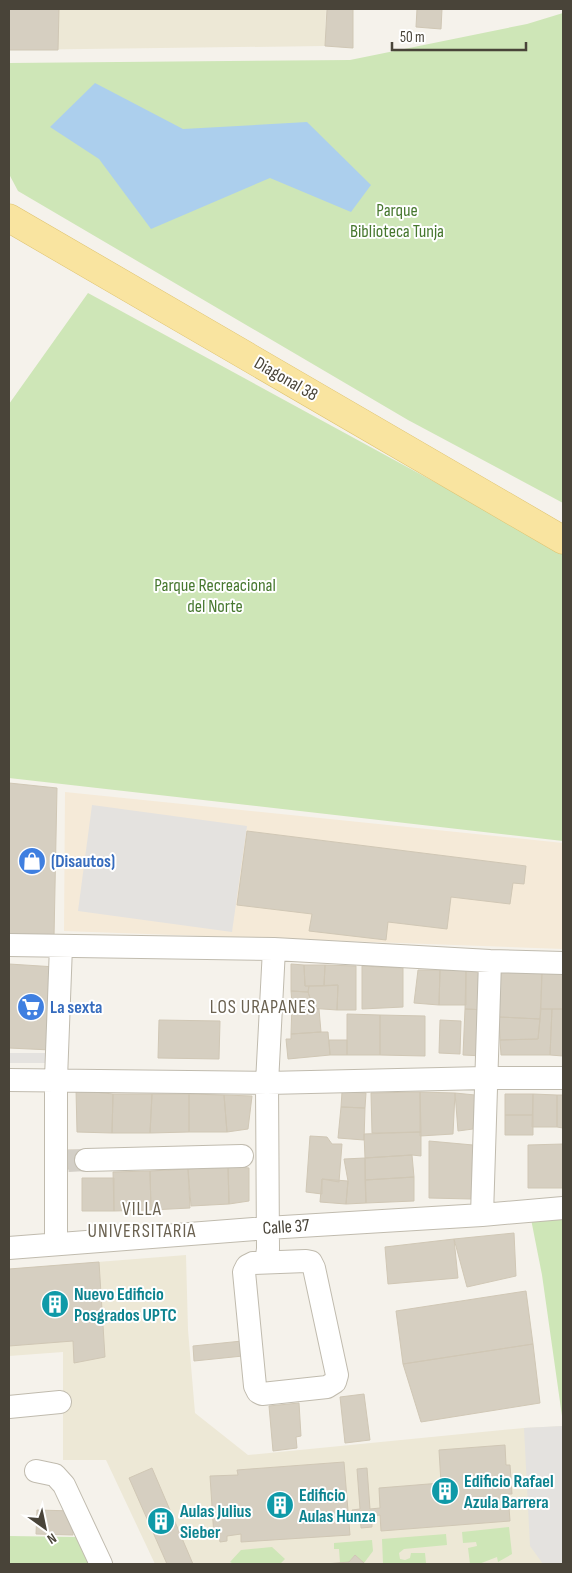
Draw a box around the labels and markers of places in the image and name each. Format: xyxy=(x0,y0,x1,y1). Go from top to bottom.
shop icon: (Disautos) xyxy=(17,846,47,876)
place label: (Disautos) xyxy=(51,851,115,872)
supermarket icon: La sexta xyxy=(16,992,46,1022)
place label: La sexta xyxy=(50,997,102,1018)
place label: Nuevo Edificio Posgrados UPTC xyxy=(74,1284,177,1326)
building icon: Nuevo Edificio Posgrados UPTC xyxy=(40,1289,70,1319)
place label: Edificio Rafael Azula Barrera xyxy=(463,1471,554,1513)
building icon: Edificio Rafael Azula Barrera xyxy=(430,1476,460,1506)
place label: Edificio Aulas Hunza xyxy=(298,1485,376,1527)
building icon: Edificio Aulas Hunza xyxy=(265,1490,295,1520)
place label: Aulas Julius Sieber xyxy=(179,1501,251,1543)
building icon: Aulas Julius Sieber xyxy=(146,1506,176,1536)

